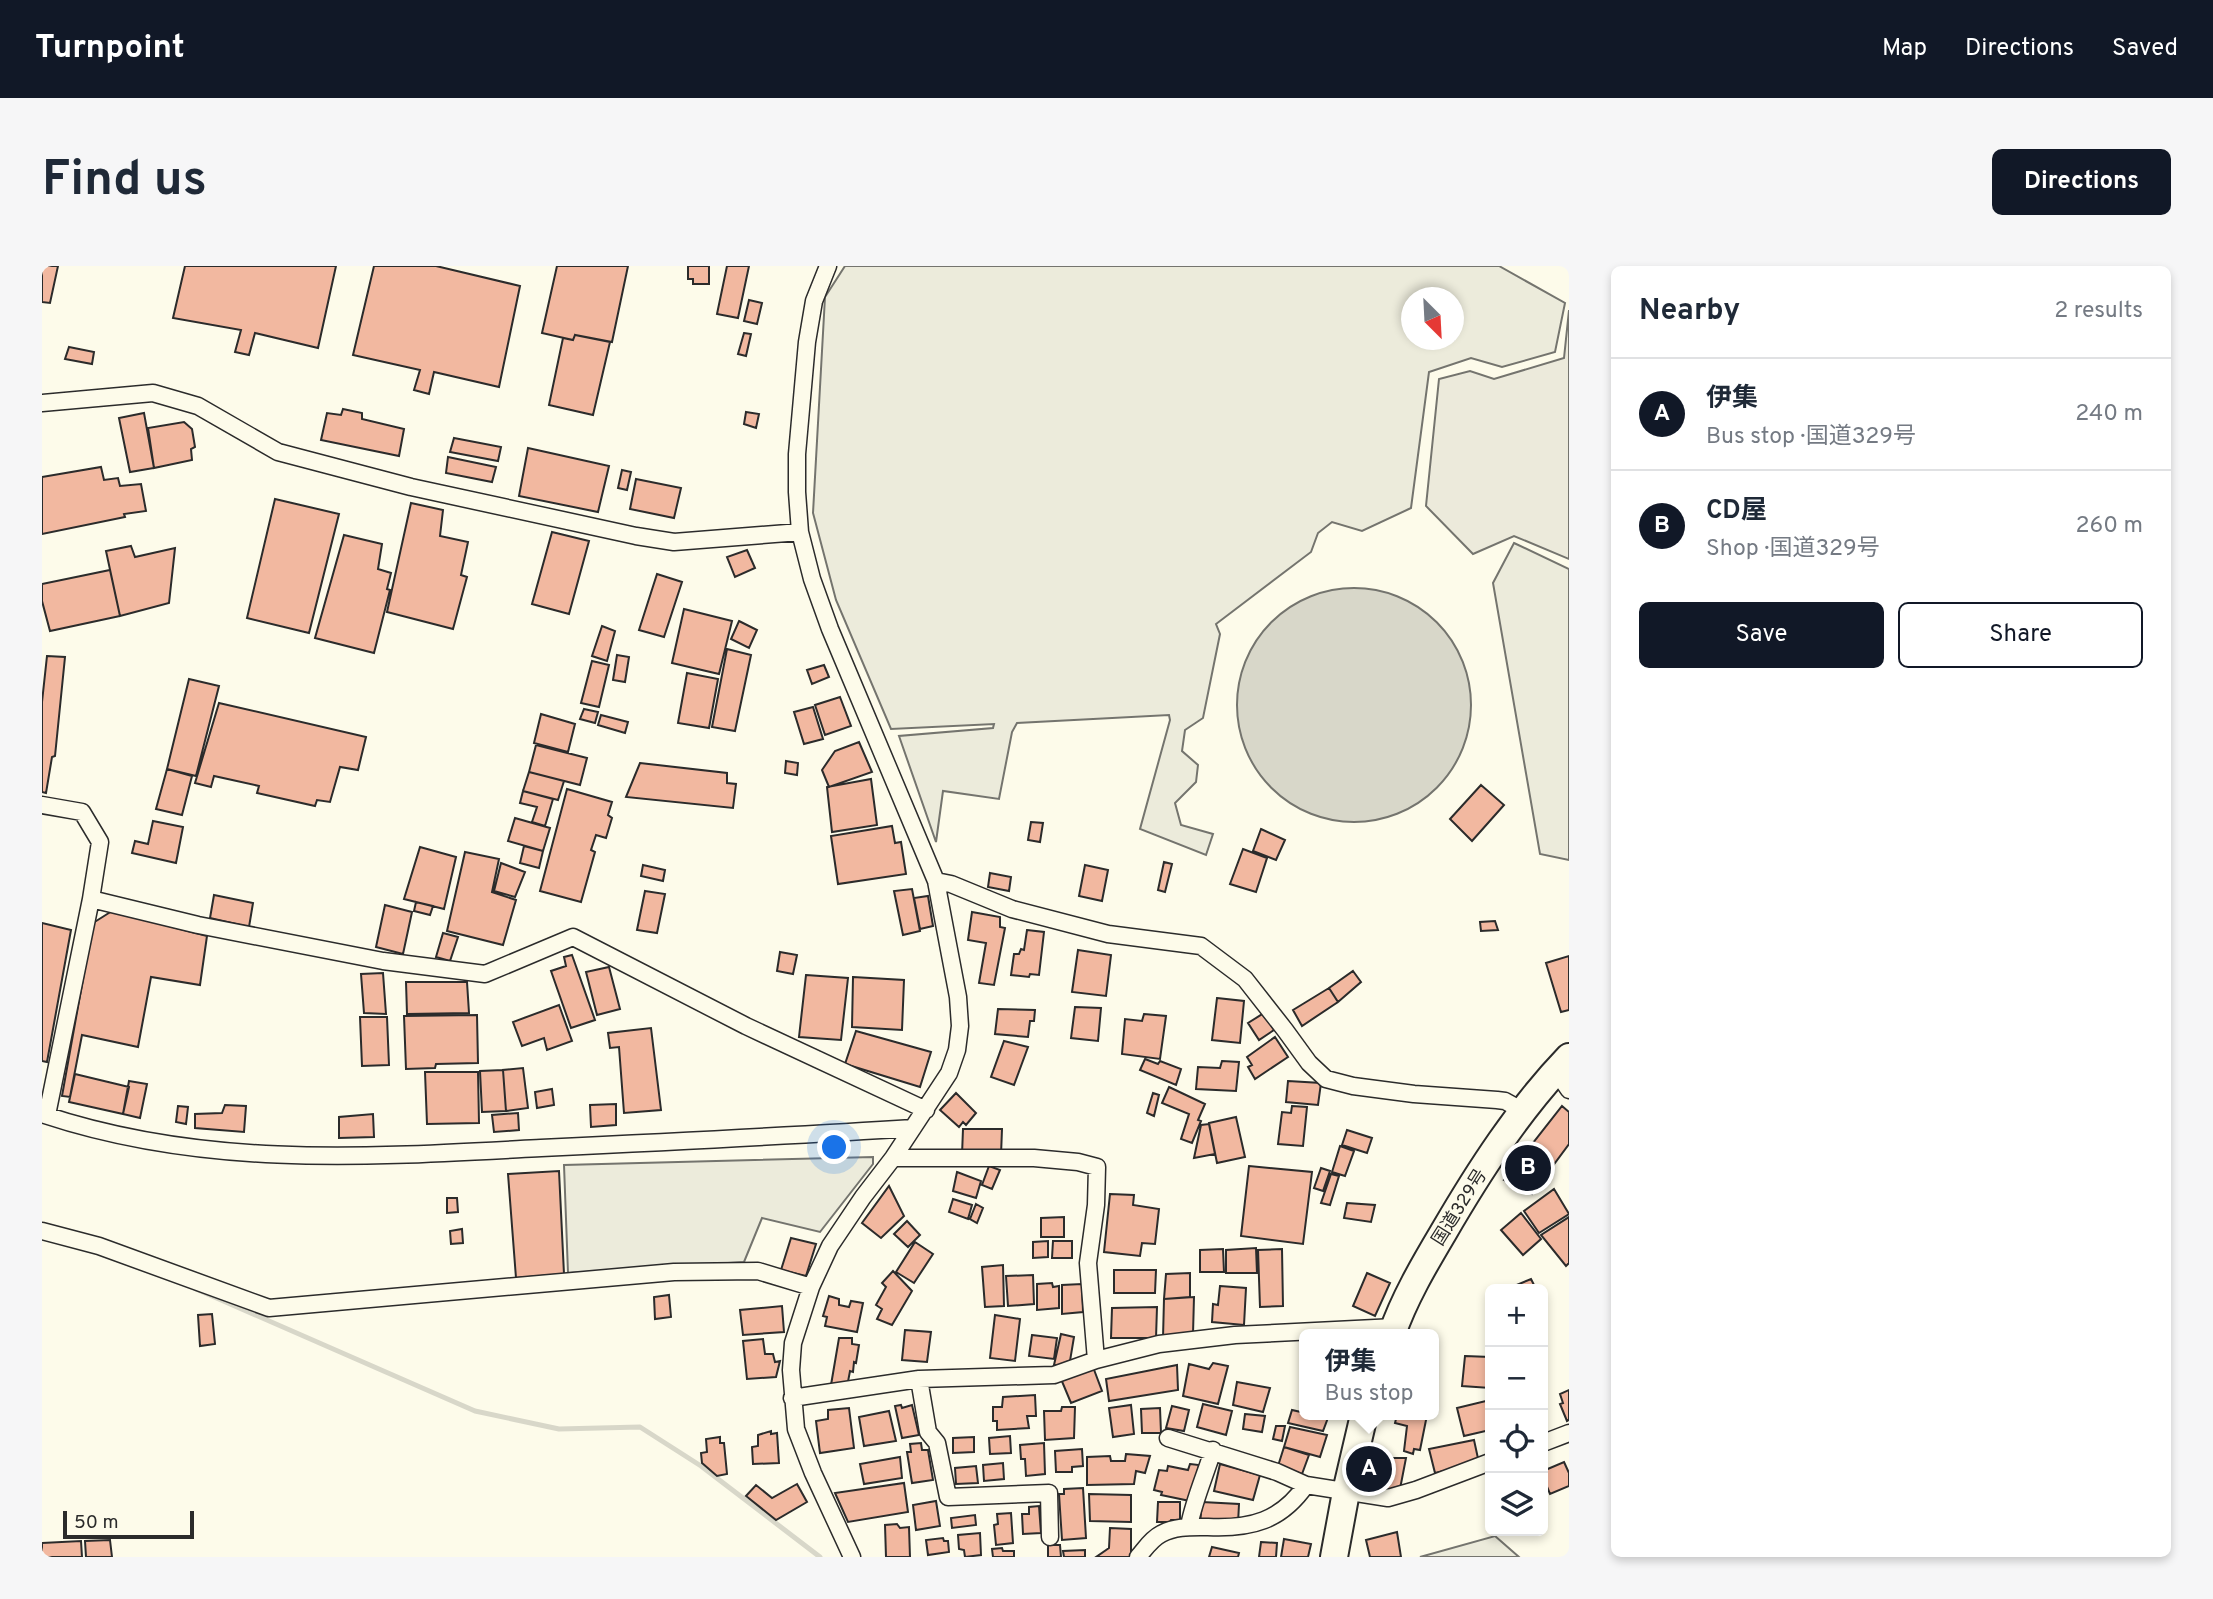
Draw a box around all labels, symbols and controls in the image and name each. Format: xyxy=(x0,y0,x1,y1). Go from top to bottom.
text: Turnpoint xyxy=(35,28,185,70)
text: Map xyxy=(1882,34,1927,64)
text: Directions xyxy=(1965,34,2074,64)
text: Saved xyxy=(2112,34,2178,64)
button: Directions xyxy=(1992,149,2171,215)
text: Find us xyxy=(42,151,207,213)
north arrow xyxy=(1401,287,1464,350)
text: Nearby xyxy=(1639,293,1740,330)
text: 2 results xyxy=(2054,297,2143,326)
text: 伊集 xyxy=(1706,383,1758,416)
text: A xyxy=(1654,400,1670,429)
text: 240 m xyxy=(2075,400,2143,429)
text: Bus stop · 国道329号 xyxy=(1706,423,1916,452)
text: CD屋 xyxy=(1706,495,1767,528)
text: B xyxy=(1654,512,1670,541)
text: 260 m xyxy=(2076,512,2143,541)
text: Shop · 国道329号 xyxy=(1706,535,1880,564)
button: Save xyxy=(1639,602,1884,668)
button: Share xyxy=(1898,602,2143,668)
your location xyxy=(817,1130,851,1164)
pin: B xyxy=(1505,1142,1551,1194)
street label: 国道329号 xyxy=(1428,1165,1493,1250)
map controls xyxy=(1485,1284,1548,1536)
button: + xyxy=(1485,1284,1548,1347)
popup xyxy=(1299,1329,1439,1420)
text: 伊集 xyxy=(1325,1347,1377,1380)
button: − xyxy=(1485,1347,1548,1410)
text: Bus stop xyxy=(1325,1380,1413,1409)
button: locate xyxy=(1485,1410,1548,1473)
pin: A xyxy=(1346,1443,1392,1495)
button: layers xyxy=(1485,1473,1548,1536)
scale bar xyxy=(63,1508,194,1540)
text: 50 m xyxy=(74,1511,119,1535)

